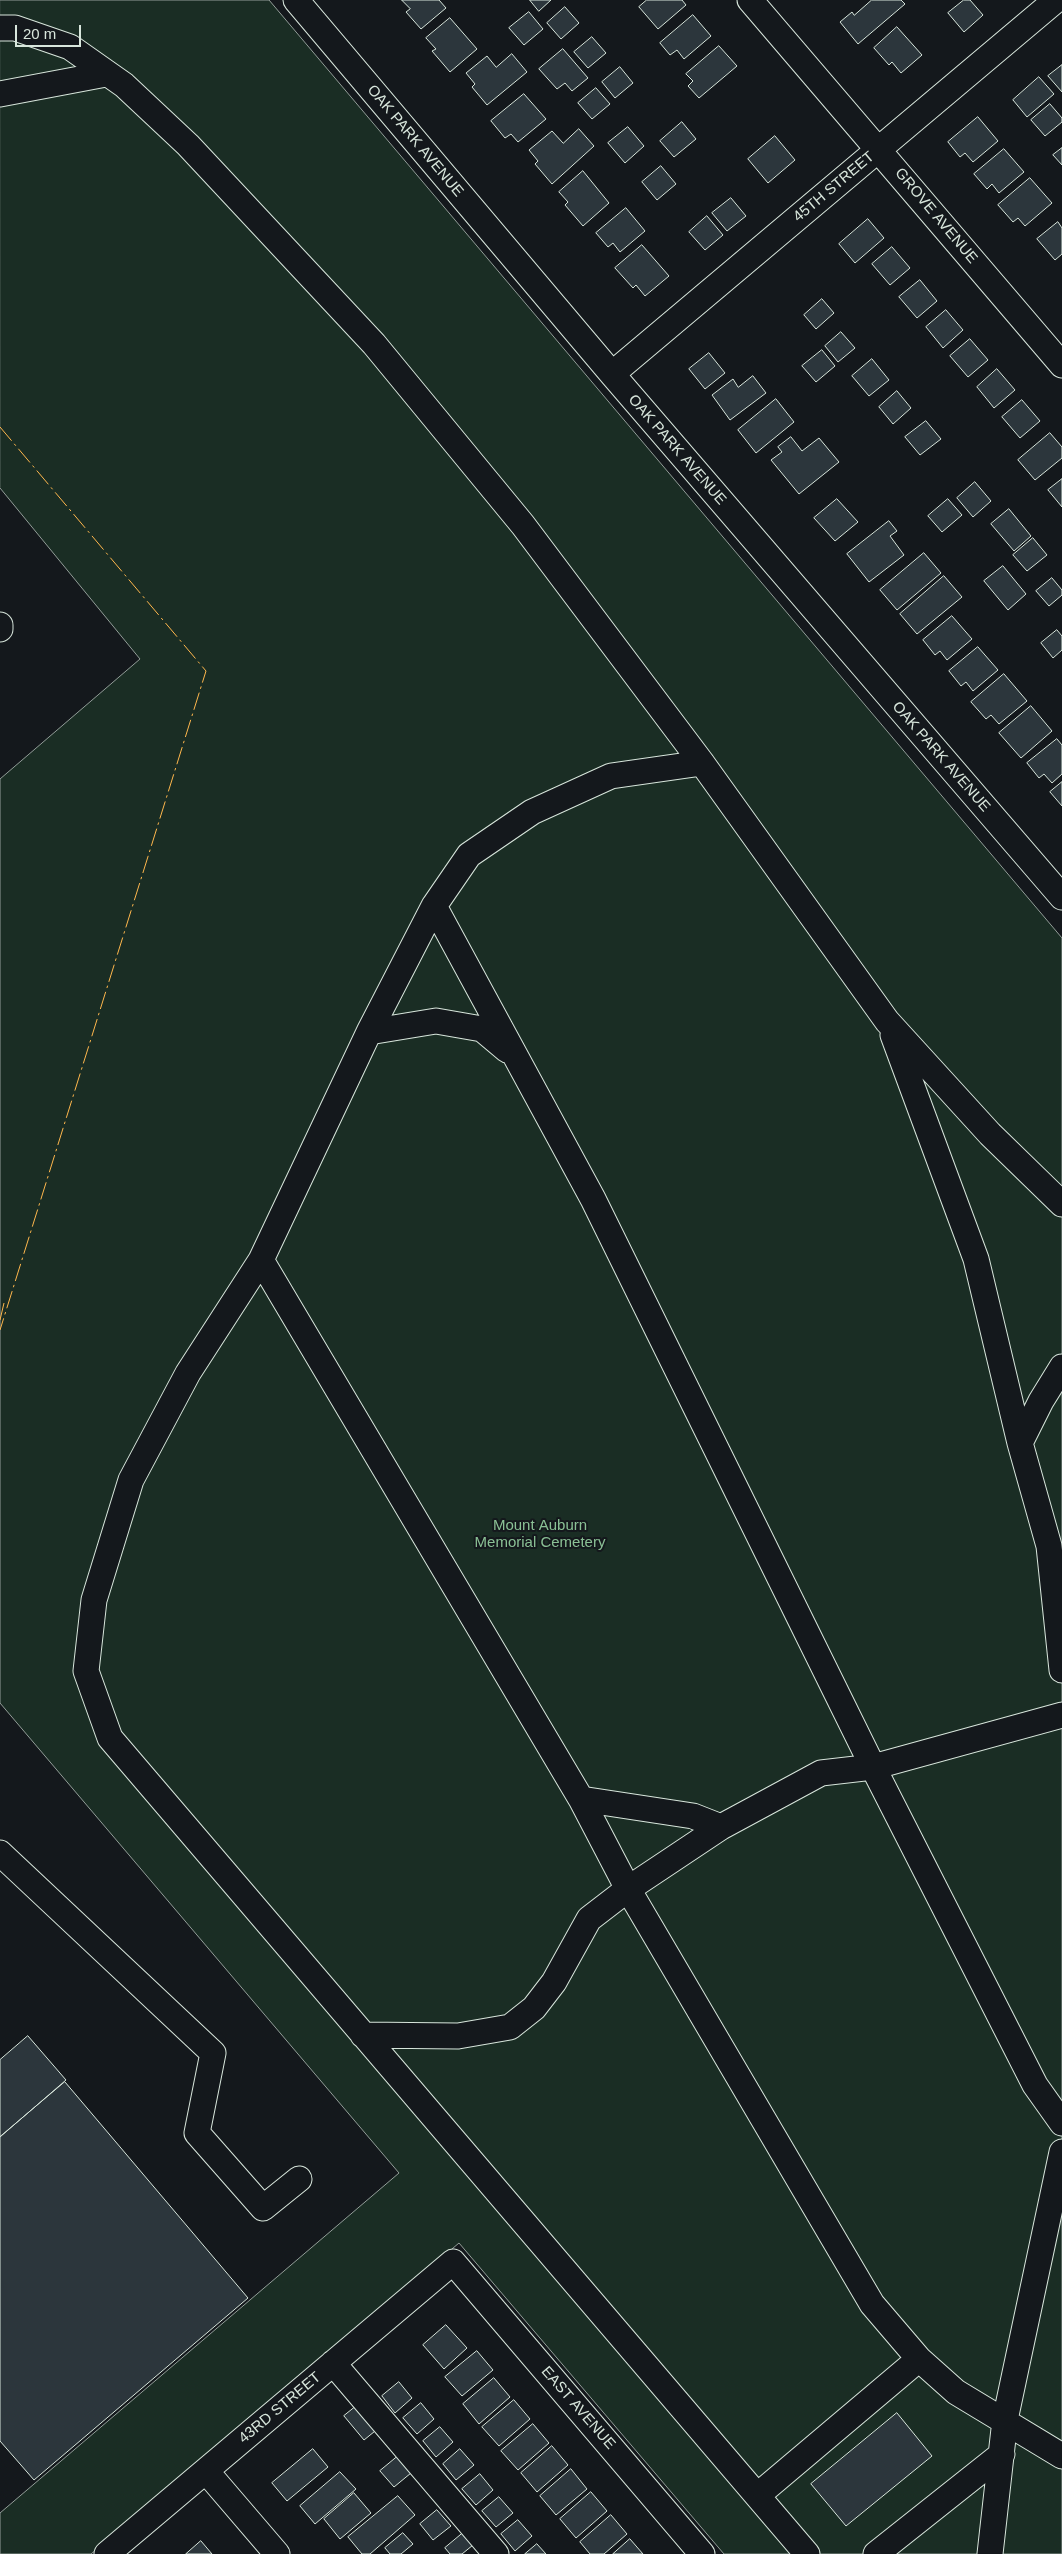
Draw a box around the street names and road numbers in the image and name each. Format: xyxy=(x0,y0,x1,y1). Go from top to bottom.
street label: OAK PARK AVENUE xyxy=(363,81,467,201)
street label: 45TH STREET xyxy=(790,148,878,226)
street label: GROVE AVENUE xyxy=(891,165,981,267)
street label: OAK PARK AVENUE xyxy=(624,391,730,509)
street label: OAK PARK AVENUE xyxy=(888,698,994,816)
street label: EAST AVENUE xyxy=(537,2363,619,2453)
street label: 43RD STREET xyxy=(235,2368,325,2448)

